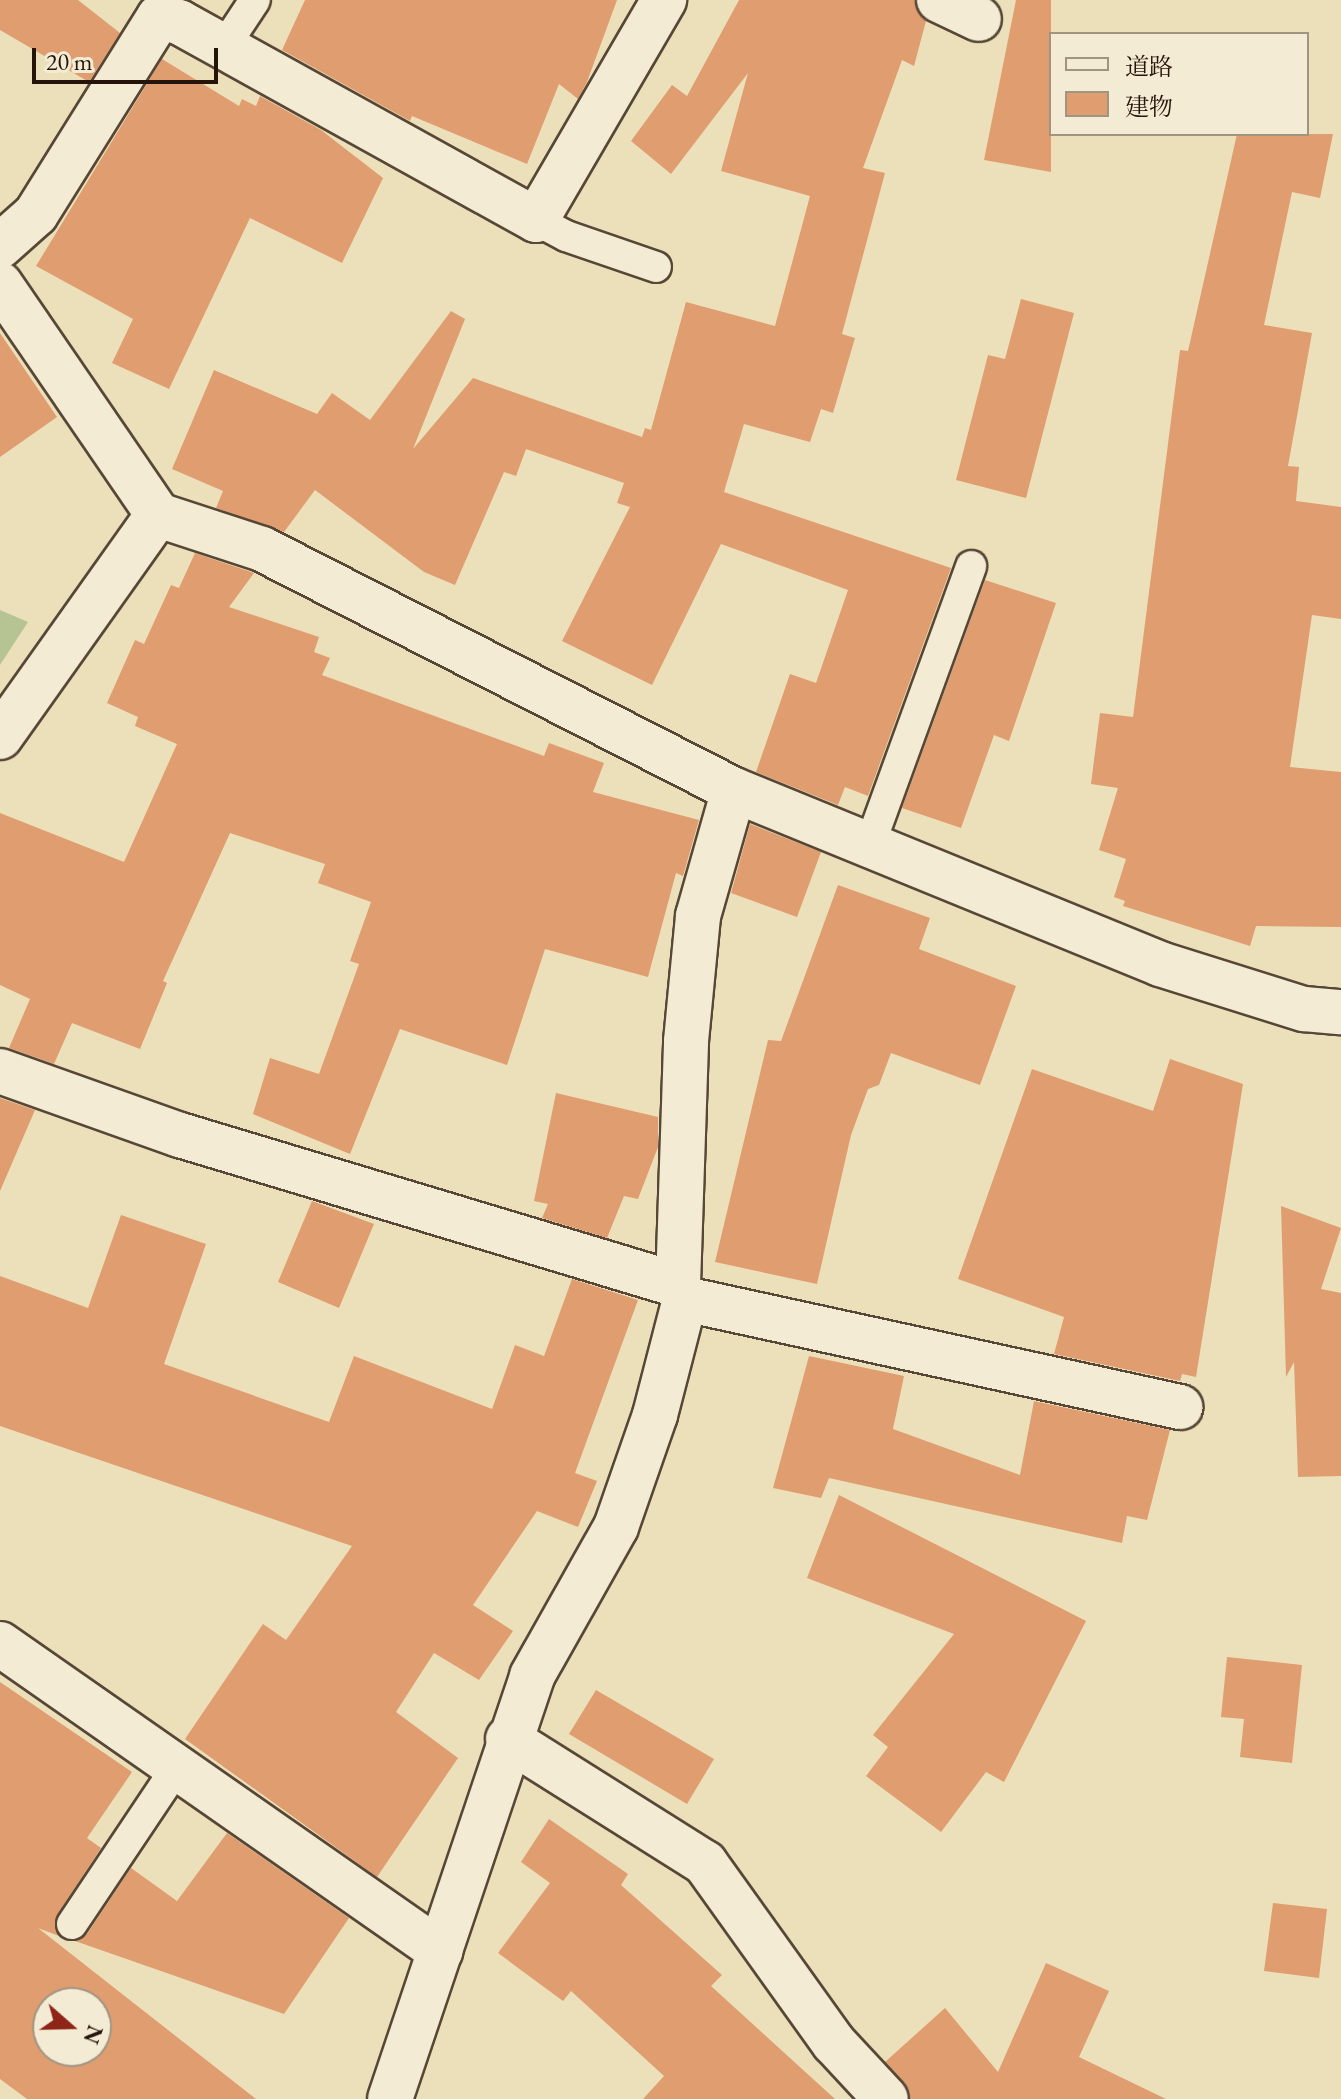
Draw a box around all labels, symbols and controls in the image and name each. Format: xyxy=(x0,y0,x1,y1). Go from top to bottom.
scale bar xyxy=(36,32,222,82)
legend xyxy=(1049,32,1309,136)
text: 20 m xyxy=(46,46,93,77)
text: 道路 xyxy=(1125,51,1173,82)
text: 建物 xyxy=(1125,91,1173,122)
north arrow xyxy=(32,1987,112,2067)
text: N xyxy=(76,2021,110,2048)

